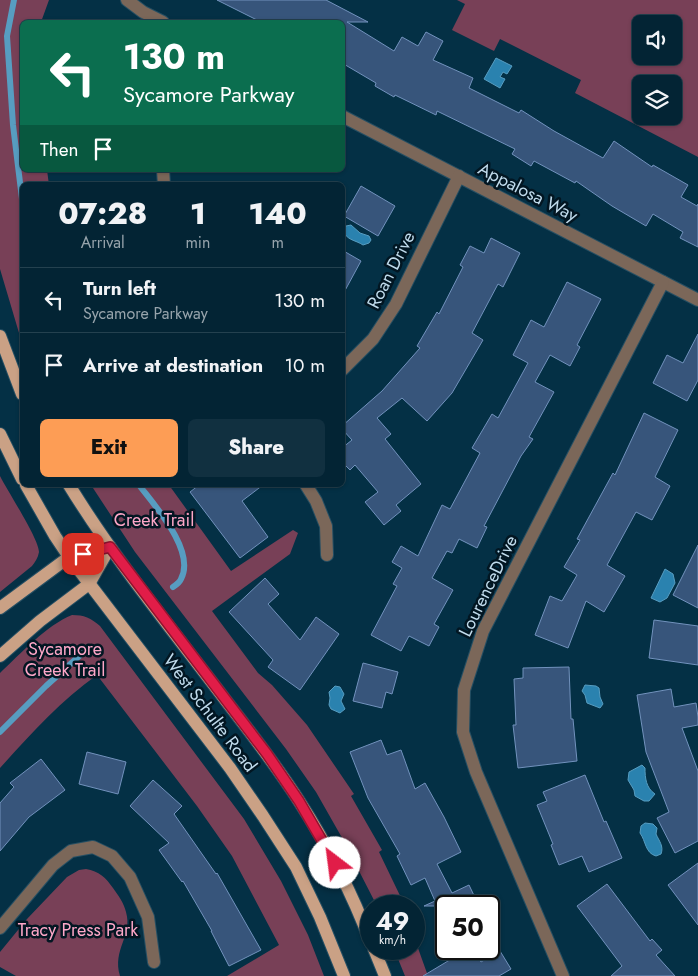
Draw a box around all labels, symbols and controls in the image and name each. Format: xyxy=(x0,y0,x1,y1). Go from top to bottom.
map controls xyxy=(632,15,682,125)
button: sound xyxy=(632,15,682,65)
text: 130 m xyxy=(123,32,225,82)
icon: left xyxy=(40,40,105,105)
button: layers xyxy=(632,75,682,125)
text: Sycamore Parkway xyxy=(123,78,294,110)
icon: arrive xyxy=(89,135,117,163)
text: Then xyxy=(40,136,79,163)
street label: Appalosa Way xyxy=(474,156,582,228)
text: 07:28 xyxy=(58,192,147,235)
text: 1 xyxy=(190,192,206,235)
text: 140 xyxy=(249,192,307,235)
street label: Roan Drive xyxy=(360,227,422,313)
text: Arrival xyxy=(81,231,125,254)
text: min xyxy=(185,231,210,254)
text: m xyxy=(271,231,284,254)
text: Turn left xyxy=(83,275,156,302)
icon: left xyxy=(40,286,68,314)
text: 130 m xyxy=(274,287,325,314)
text: Sycamore Parkway xyxy=(83,302,208,325)
icon: arrive xyxy=(40,351,68,379)
text: Arrive at destination xyxy=(83,352,263,379)
text: 10 m xyxy=(285,352,325,379)
button: Exit xyxy=(40,419,178,477)
button: Share xyxy=(188,419,325,477)
park label: Creek Trail xyxy=(114,507,194,533)
street label: LourenceDrive xyxy=(452,531,524,641)
pin xyxy=(62,533,104,575)
icon: arrive xyxy=(69,540,97,568)
park label: Sycamore Creek Trail xyxy=(25,636,105,683)
street label: West Schulte Road xyxy=(157,648,263,778)
position arrow xyxy=(308,836,360,888)
speed limit sign: 50 xyxy=(435,895,500,960)
text: 49 xyxy=(375,903,410,939)
park label: Tracy Press Park xyxy=(18,917,138,943)
text: km/h xyxy=(379,931,406,949)

